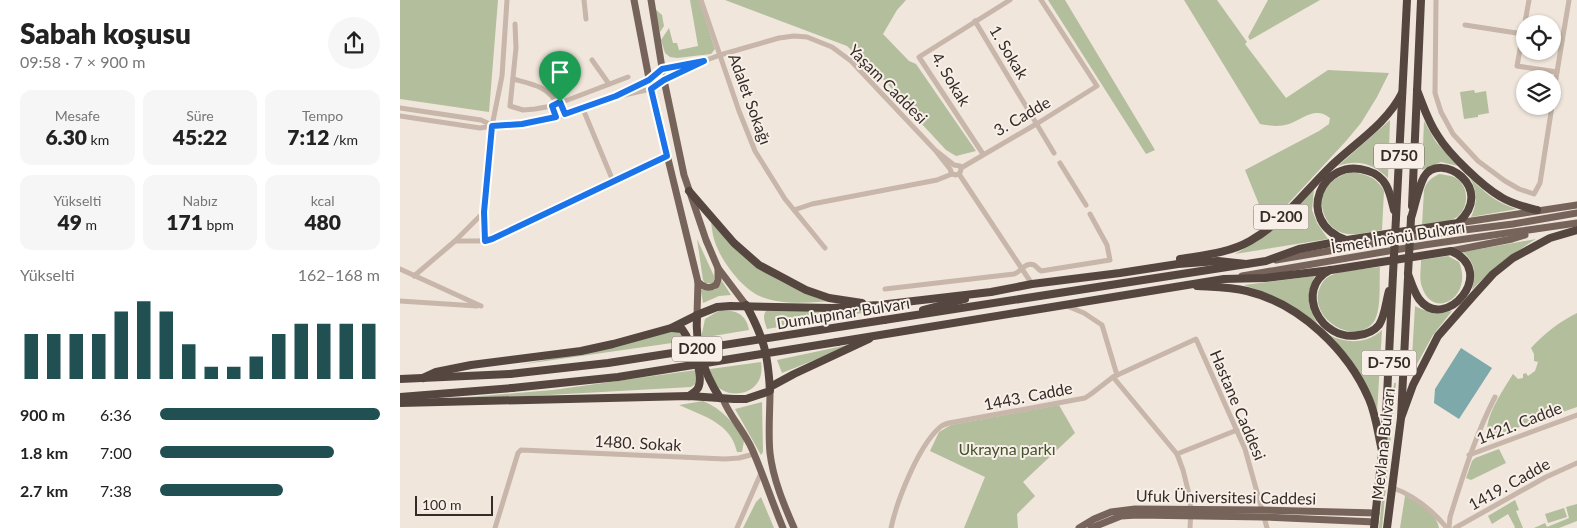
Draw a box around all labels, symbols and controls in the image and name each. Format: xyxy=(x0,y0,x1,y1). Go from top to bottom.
map controls xyxy=(1516,15,1561,115)
button: locate xyxy=(1516,15,1561,60)
text: Sabah koşusu xyxy=(20,16,191,50)
button: share xyxy=(328,17,380,69)
street label: 1. Sokak xyxy=(986,22,1033,83)
street label: Yaşam Caddesi xyxy=(845,40,932,127)
street label: 4. Sokak xyxy=(928,49,975,110)
pin xyxy=(539,51,581,102)
street label: Adalet Sokağı xyxy=(725,51,776,147)
text: 09:58 · 7 × 900 m xyxy=(20,52,145,71)
icon: arrive xyxy=(546,58,574,86)
button: layers xyxy=(1516,70,1561,115)
street label: 3. Cadde xyxy=(990,92,1053,139)
text: Mesafe xyxy=(55,107,100,124)
text: Süre xyxy=(186,107,214,124)
text: Tempo xyxy=(302,107,343,124)
text: 6.30 xyxy=(45,124,87,149)
text: 45:22 xyxy=(173,124,227,149)
text: 7:12 xyxy=(287,124,329,149)
text: km xyxy=(87,131,109,148)
text: /km xyxy=(329,131,358,148)
road number: D750 xyxy=(1374,144,1424,168)
text: Yükselti xyxy=(53,192,101,209)
text: Nabız xyxy=(183,192,217,209)
text: kcal xyxy=(311,192,334,209)
road number: D-200 xyxy=(1254,204,1308,230)
text: 49 xyxy=(58,209,82,234)
text: 171 xyxy=(166,209,203,234)
text: 480 xyxy=(304,209,341,234)
text: m xyxy=(82,216,97,233)
text: bpm xyxy=(203,216,234,233)
street label: İsmet İnönü Bulvarı xyxy=(1330,217,1466,256)
text: Yükselti xyxy=(20,265,75,284)
text: 162–168 m xyxy=(298,265,380,284)
street label: Dumlupınar Bulvarı xyxy=(775,293,911,332)
road number: D200 xyxy=(672,336,722,362)
street label: Hastane Caddesi xyxy=(1207,347,1270,463)
road number: D-750 xyxy=(1362,350,1416,376)
street label: 1443. Cadde xyxy=(982,378,1074,413)
street label: Mevlana Bulvarı xyxy=(1367,387,1398,501)
street label: 1421. Cadde xyxy=(1473,398,1564,448)
text: 900 m xyxy=(20,405,65,424)
text: 6:36 xyxy=(100,405,132,424)
street label: 1480. Sokak xyxy=(594,431,683,454)
park label: Ukrayna parkı xyxy=(958,439,1056,458)
text: 1.8 km xyxy=(20,443,68,462)
text: 7:00 xyxy=(100,443,132,462)
street label: 1419. Cadde xyxy=(1465,453,1553,514)
text: 2.7 km xyxy=(20,481,68,500)
text: 7:38 xyxy=(100,481,132,500)
street label: Ufuk Üniversitesi Caddesi xyxy=(1136,485,1316,508)
scale bar xyxy=(415,493,492,516)
text: 100 m xyxy=(422,496,461,513)

